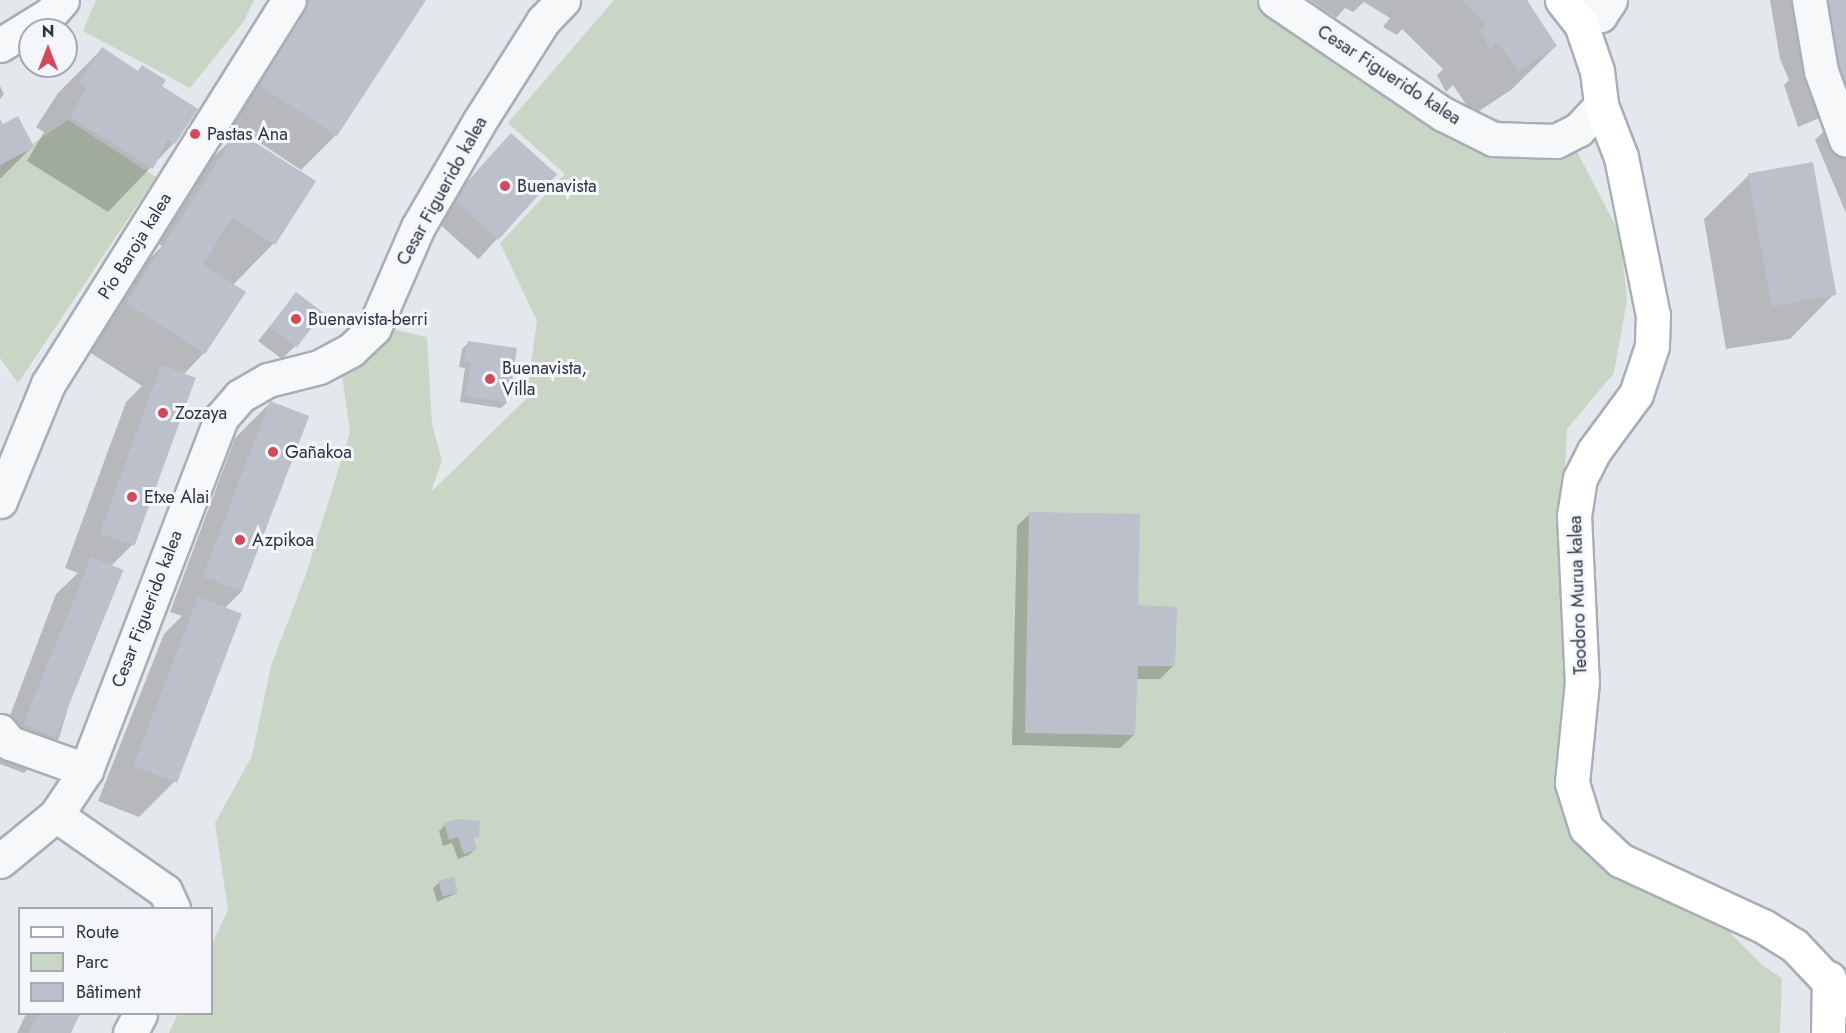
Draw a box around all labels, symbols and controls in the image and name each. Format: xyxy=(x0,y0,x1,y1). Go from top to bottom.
north arrow xyxy=(18,18,78,78)
text: N xyxy=(42,20,54,43)
street label: Cesar Figuerido kalea xyxy=(1313,21,1465,129)
street label: Cesar Figuerido kalea xyxy=(392,113,492,269)
place label: Pastas Ana xyxy=(207,123,288,145)
marker: Pastas Ana xyxy=(188,127,202,141)
place label: Buenavista xyxy=(517,175,597,197)
marker: Buenavista xyxy=(498,179,512,193)
street label: Pío Baroja kalea xyxy=(94,189,176,303)
place label: Buenavista-berri xyxy=(308,308,428,330)
marker: Buenavista-berri xyxy=(289,312,303,326)
place label: Buenavista, Villa xyxy=(502,358,587,400)
marker: Buenavista, Villa xyxy=(483,372,497,386)
place label: Zozaya xyxy=(175,402,227,424)
marker: Zozaya xyxy=(156,406,170,420)
place label: Gañakoa xyxy=(285,441,352,463)
marker: Gañakoa xyxy=(266,445,280,459)
place label: Etxe Alai xyxy=(144,486,210,508)
marker: Etxe Alai xyxy=(125,490,139,504)
street label: Teodoro Murua kalea xyxy=(1564,515,1592,675)
street label: Cesar Figuerido kalea xyxy=(107,527,187,691)
place label: Azpikoa xyxy=(252,529,314,551)
marker: Azpikoa xyxy=(233,533,247,547)
legend xyxy=(18,907,213,1015)
text: Route xyxy=(76,919,119,945)
text: Parc xyxy=(76,949,109,975)
text: Bâtiment xyxy=(76,979,141,1005)

